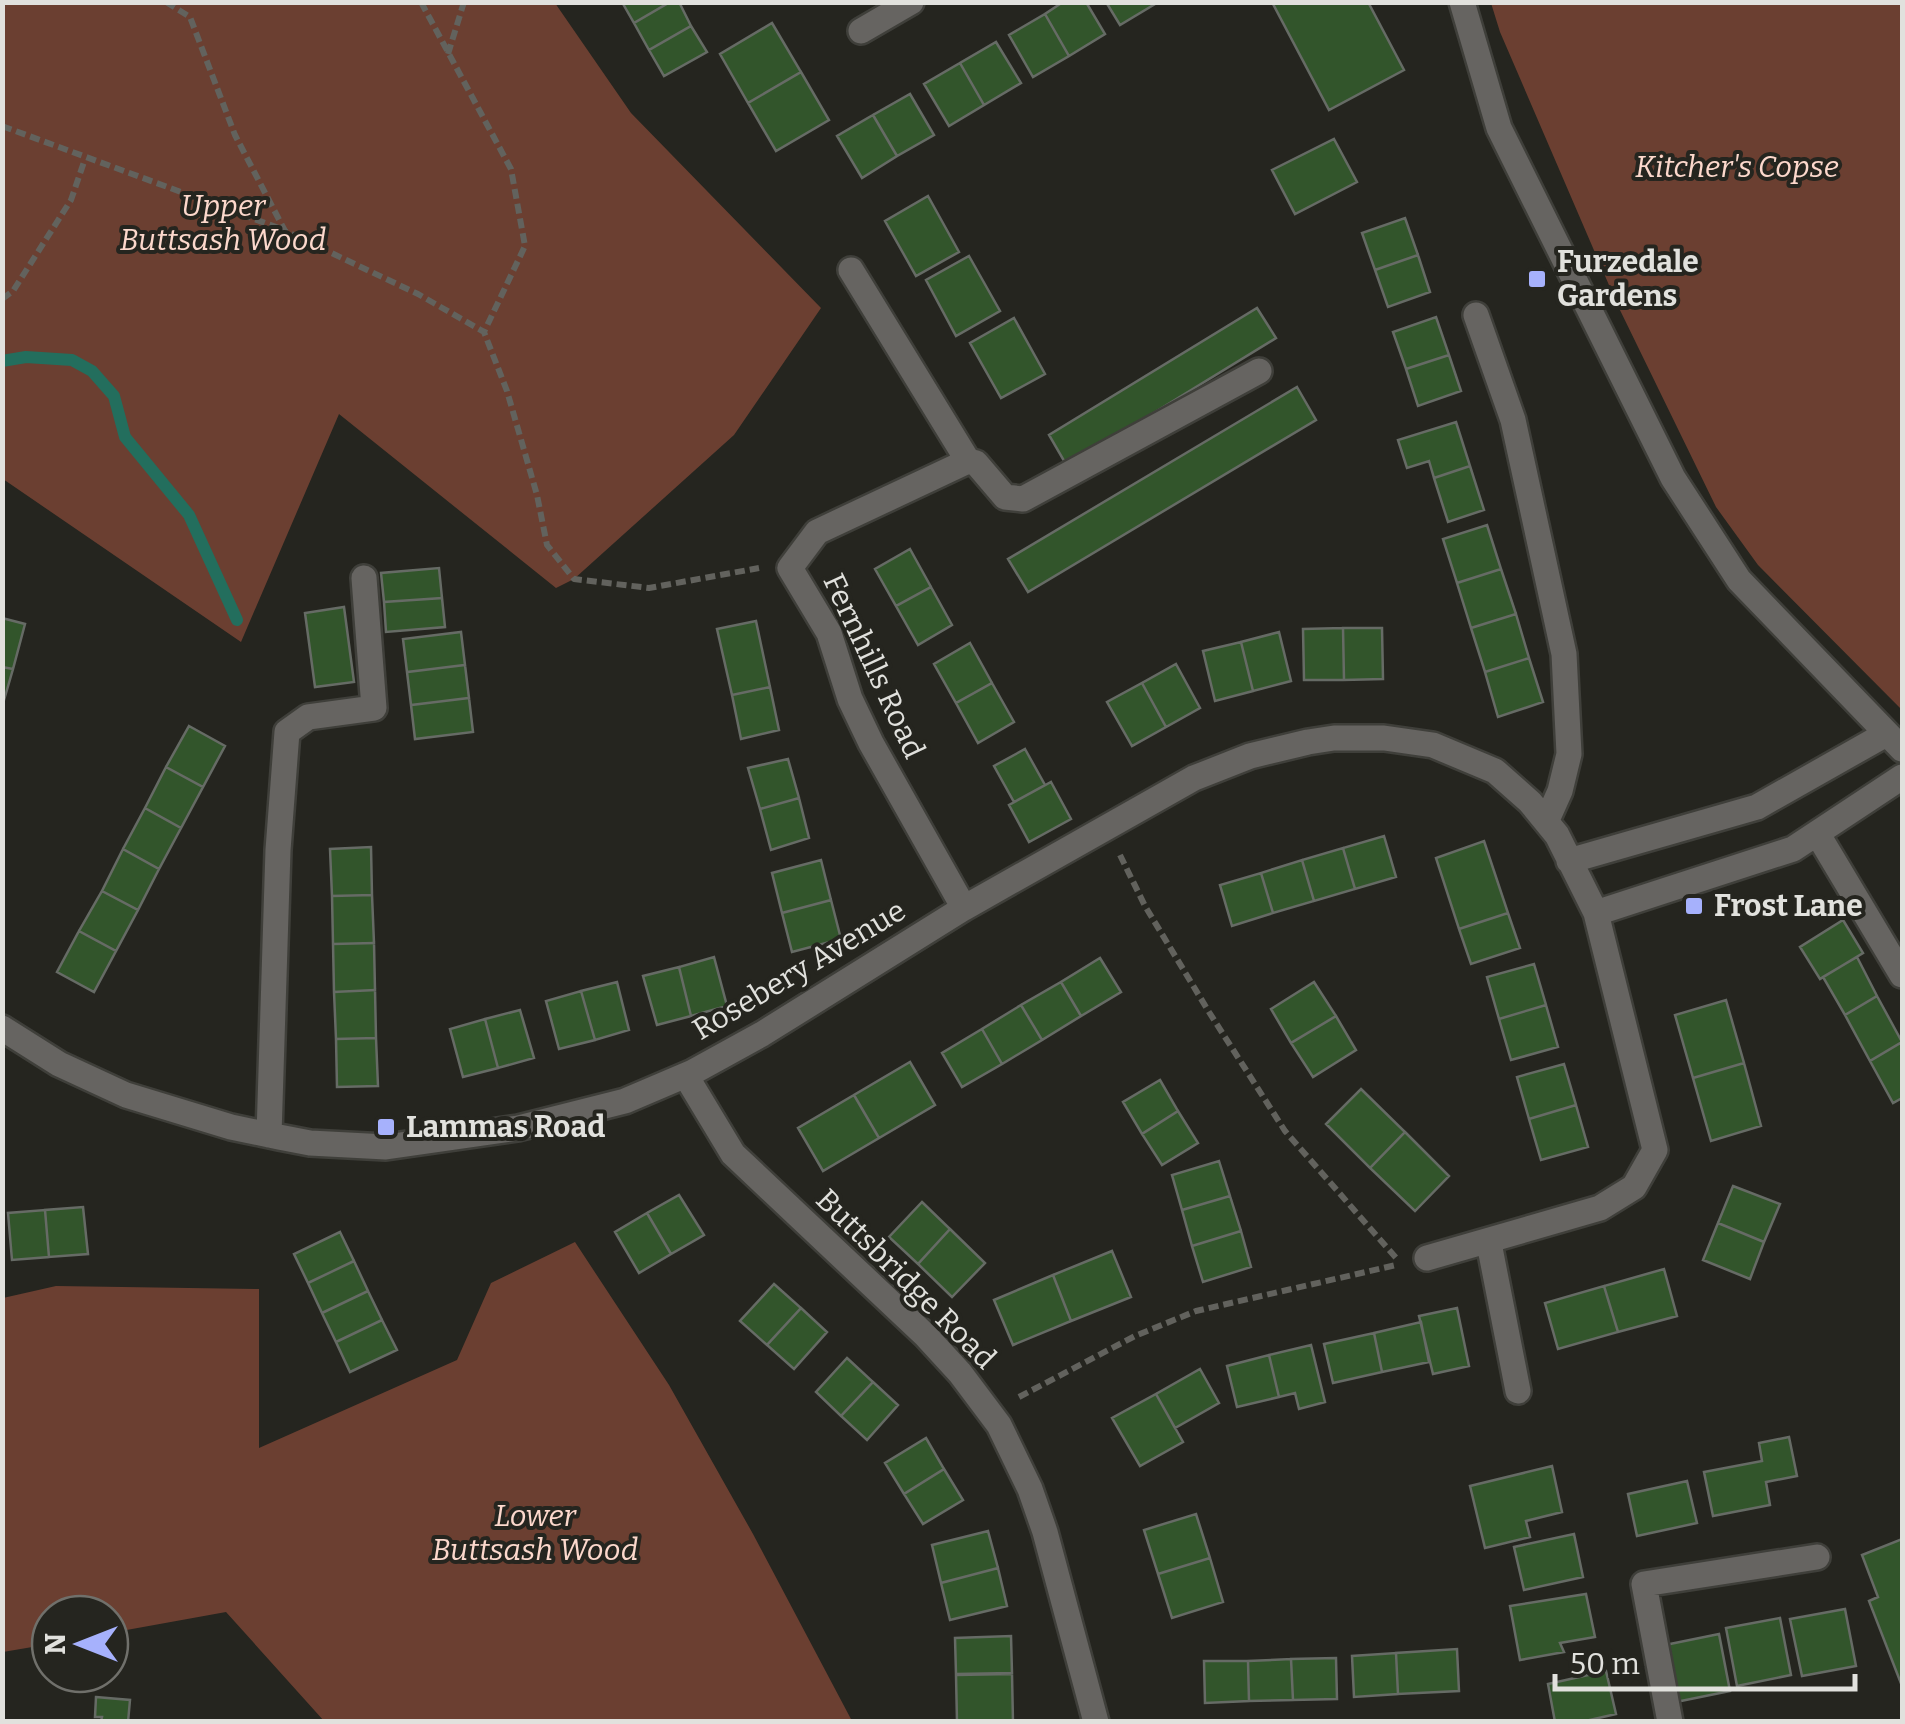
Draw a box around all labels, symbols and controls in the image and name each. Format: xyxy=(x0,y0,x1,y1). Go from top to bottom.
park label: Kitcher's Copse xyxy=(1635,149,1839,185)
park label: Upper Buttsash Wood xyxy=(120,188,326,258)
place label: Furzedale Gardens xyxy=(1557,244,1699,314)
marker: Furzedale Gardens xyxy=(1526,268,1548,290)
street label: Fernhills Road xyxy=(816,568,933,764)
place label: Frost Lane xyxy=(1714,888,1863,924)
street label: Rosebery Avenue xyxy=(686,892,912,1048)
marker: Frost Lane xyxy=(1683,895,1705,917)
place label: Lammas Road xyxy=(406,1109,605,1145)
marker: Lammas Road xyxy=(375,1116,397,1138)
street label: Buttsbridge Road xyxy=(809,1182,1004,1377)
park label: Lower Buttsash Wood xyxy=(432,1498,638,1568)
north arrow xyxy=(30,1594,130,1694)
scale bar xyxy=(1555,1629,1855,1691)
text: N xyxy=(39,1633,72,1655)
text: 50 m xyxy=(1570,1646,1640,1682)

